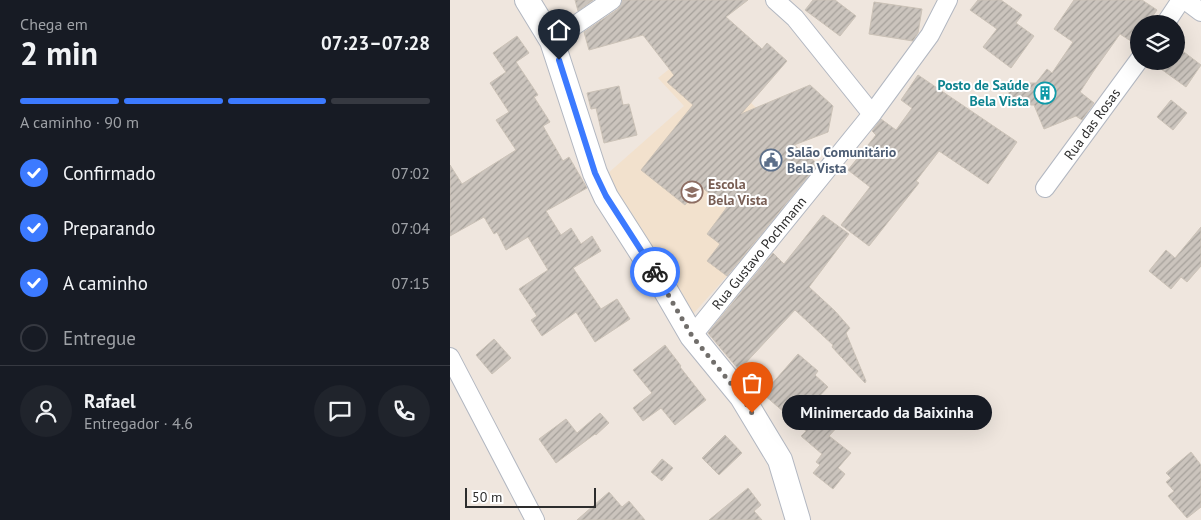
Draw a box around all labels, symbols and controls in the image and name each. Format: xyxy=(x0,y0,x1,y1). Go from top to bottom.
pin xyxy=(538,9,580,60)
text: Chega em xyxy=(20,14,88,34)
map controls xyxy=(1130,15,1185,70)
button: layers xyxy=(1130,15,1185,70)
icon: home xyxy=(545,16,573,44)
text: 07:23–07:28 xyxy=(321,31,430,55)
text: 2 min xyxy=(20,32,98,74)
place label: Posto de Saúde Bela Vista xyxy=(937,76,1029,110)
building icon: Posto de Saúde Bela Vista xyxy=(1033,81,1057,105)
street label: Rua das Rosas xyxy=(1060,84,1124,163)
text: A caminho · 90 m xyxy=(20,112,139,132)
place label: Salão Comunitário Bela Vista xyxy=(787,143,897,177)
public building icon: Salão Comunitário Bela Vista xyxy=(759,148,783,172)
icon: check xyxy=(20,159,48,187)
text: Confirmado xyxy=(63,161,156,185)
text: 07:02 xyxy=(392,163,430,183)
place label: Escola Bela Vista xyxy=(708,175,768,209)
school or university icon: Escola Bela Vista xyxy=(680,180,704,204)
street label: Rua Gustavo Pochmann xyxy=(708,193,810,313)
icon: check xyxy=(20,214,48,242)
text: Preparando xyxy=(63,216,155,240)
text: 07:04 xyxy=(392,218,430,238)
courier xyxy=(630,247,680,297)
icon: bike xyxy=(641,258,669,286)
icon: check xyxy=(20,269,48,297)
text: A caminho xyxy=(63,271,148,295)
text: 07:15 xyxy=(392,273,430,293)
text: Entregue xyxy=(63,326,136,350)
pin xyxy=(731,362,773,413)
icon: bag xyxy=(738,369,766,397)
button: person xyxy=(20,385,72,437)
button: chat xyxy=(314,385,366,437)
button: phone xyxy=(378,385,430,437)
text: Rafael xyxy=(84,389,136,413)
callout: Minimercado da Baixinha xyxy=(782,396,992,430)
text: Minimercado da Baixinha xyxy=(800,402,974,422)
text: Entregador · 4.6 xyxy=(84,413,193,433)
scale bar xyxy=(465,485,596,508)
text: 50 m xyxy=(472,488,502,506)

